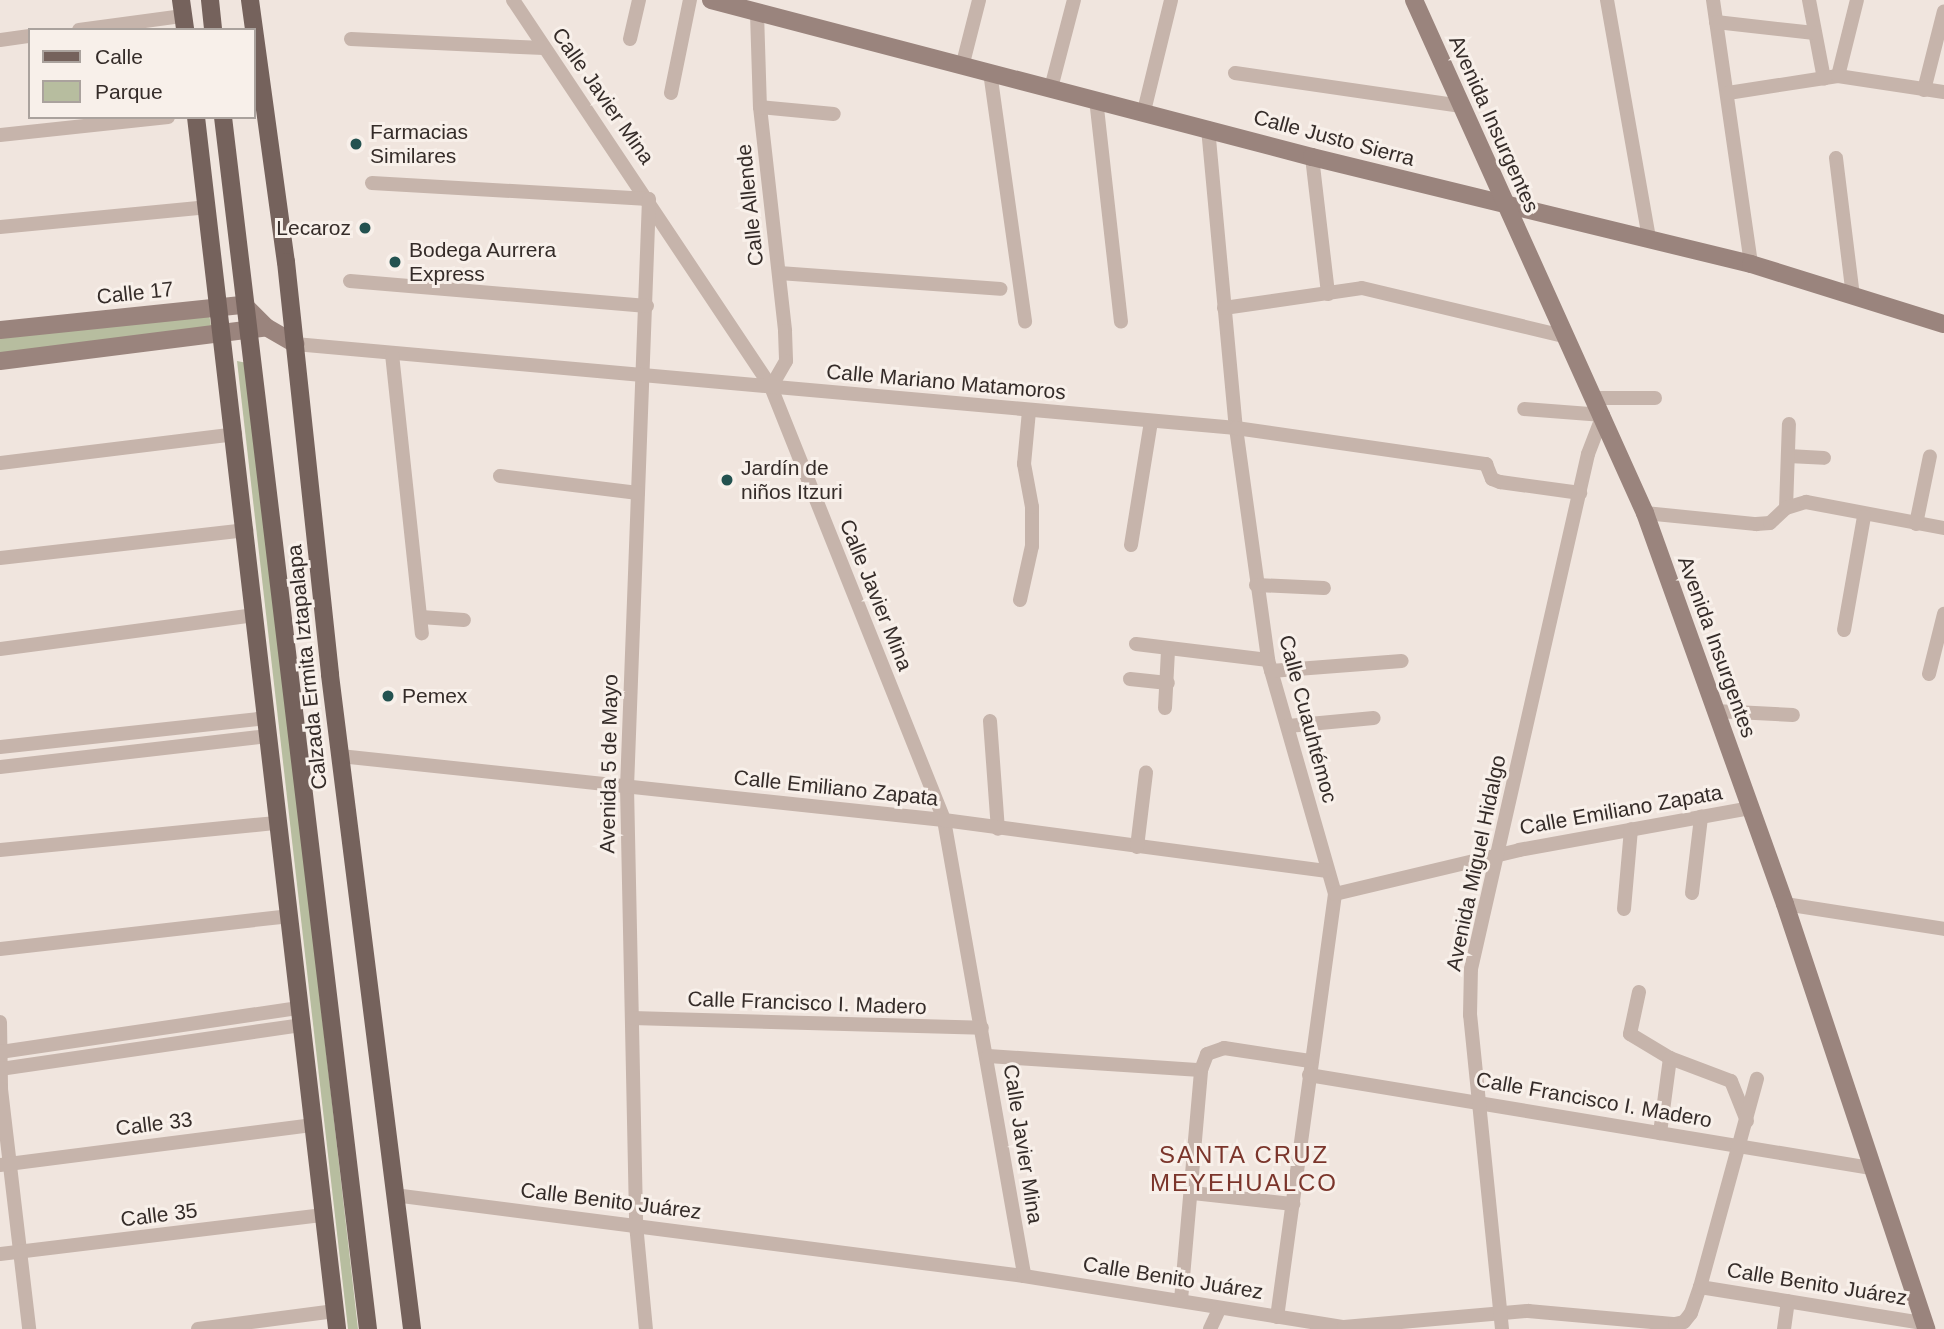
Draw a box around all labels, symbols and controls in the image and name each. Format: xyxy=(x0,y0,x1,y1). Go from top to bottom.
street label: Calle Javier Mina xyxy=(546,23,660,169)
legend xyxy=(28,28,256,119)
street label: Avenida Insurgentes xyxy=(1444,32,1544,216)
text: Calle xyxy=(95,45,143,68)
text: Parque xyxy=(95,80,163,103)
street label: Calle Justo Sierra xyxy=(1251,104,1417,172)
place label: Farmacias Similares xyxy=(370,119,468,169)
marker: Farmacias Similares xyxy=(348,136,364,152)
street label: Calle Allende xyxy=(731,142,769,268)
place label: Lecaroz xyxy=(276,215,351,241)
marker: Lecaroz xyxy=(357,220,373,236)
place label: Bodega Aurrera Express xyxy=(409,237,557,287)
marker: Bodega Aurrera Express xyxy=(387,254,403,270)
street label: Calle 17 xyxy=(95,276,175,310)
street label: Calle Mariano Matamoros xyxy=(825,359,1067,405)
place label: Jardín de niños Itzuri xyxy=(741,455,843,505)
marker: Jardín de niños Itzuri xyxy=(719,472,735,488)
street label: Calle Javier Mina xyxy=(834,516,918,674)
street label: Calzada Ermita Iztapalapa xyxy=(282,543,332,791)
street label: Avenida Insurgentes xyxy=(1672,553,1762,741)
street label: Calle Cuauhtémoc xyxy=(1273,632,1343,806)
street label: Avenida 5 de Mayo xyxy=(595,674,623,854)
place label: Pemex xyxy=(402,683,467,709)
marker: Pemex xyxy=(380,688,396,704)
street label: Avenida Miguel Hidalgo xyxy=(1441,753,1511,973)
street label: Calle Emiliano Zapata xyxy=(733,765,939,811)
street label: Calle Emiliano Zapata xyxy=(1518,780,1724,840)
street label: Calle Francisco I. Madero xyxy=(687,986,927,1020)
street label: Calle Javier Mina xyxy=(998,1062,1048,1226)
street label: Calle Francisco I. Madero xyxy=(1474,1067,1714,1133)
street label: Calle 33 xyxy=(114,1107,194,1141)
district label: SANTA CRUZ MEYEHUALCO xyxy=(1151,1141,1337,1197)
street label: Calle Benito Juárez xyxy=(519,1177,703,1225)
street label: Calle 35 xyxy=(119,1198,199,1232)
street label: Calle Benito Juárez xyxy=(1081,1251,1265,1305)
street label: Calle Benito Juárez xyxy=(1725,1257,1909,1311)

